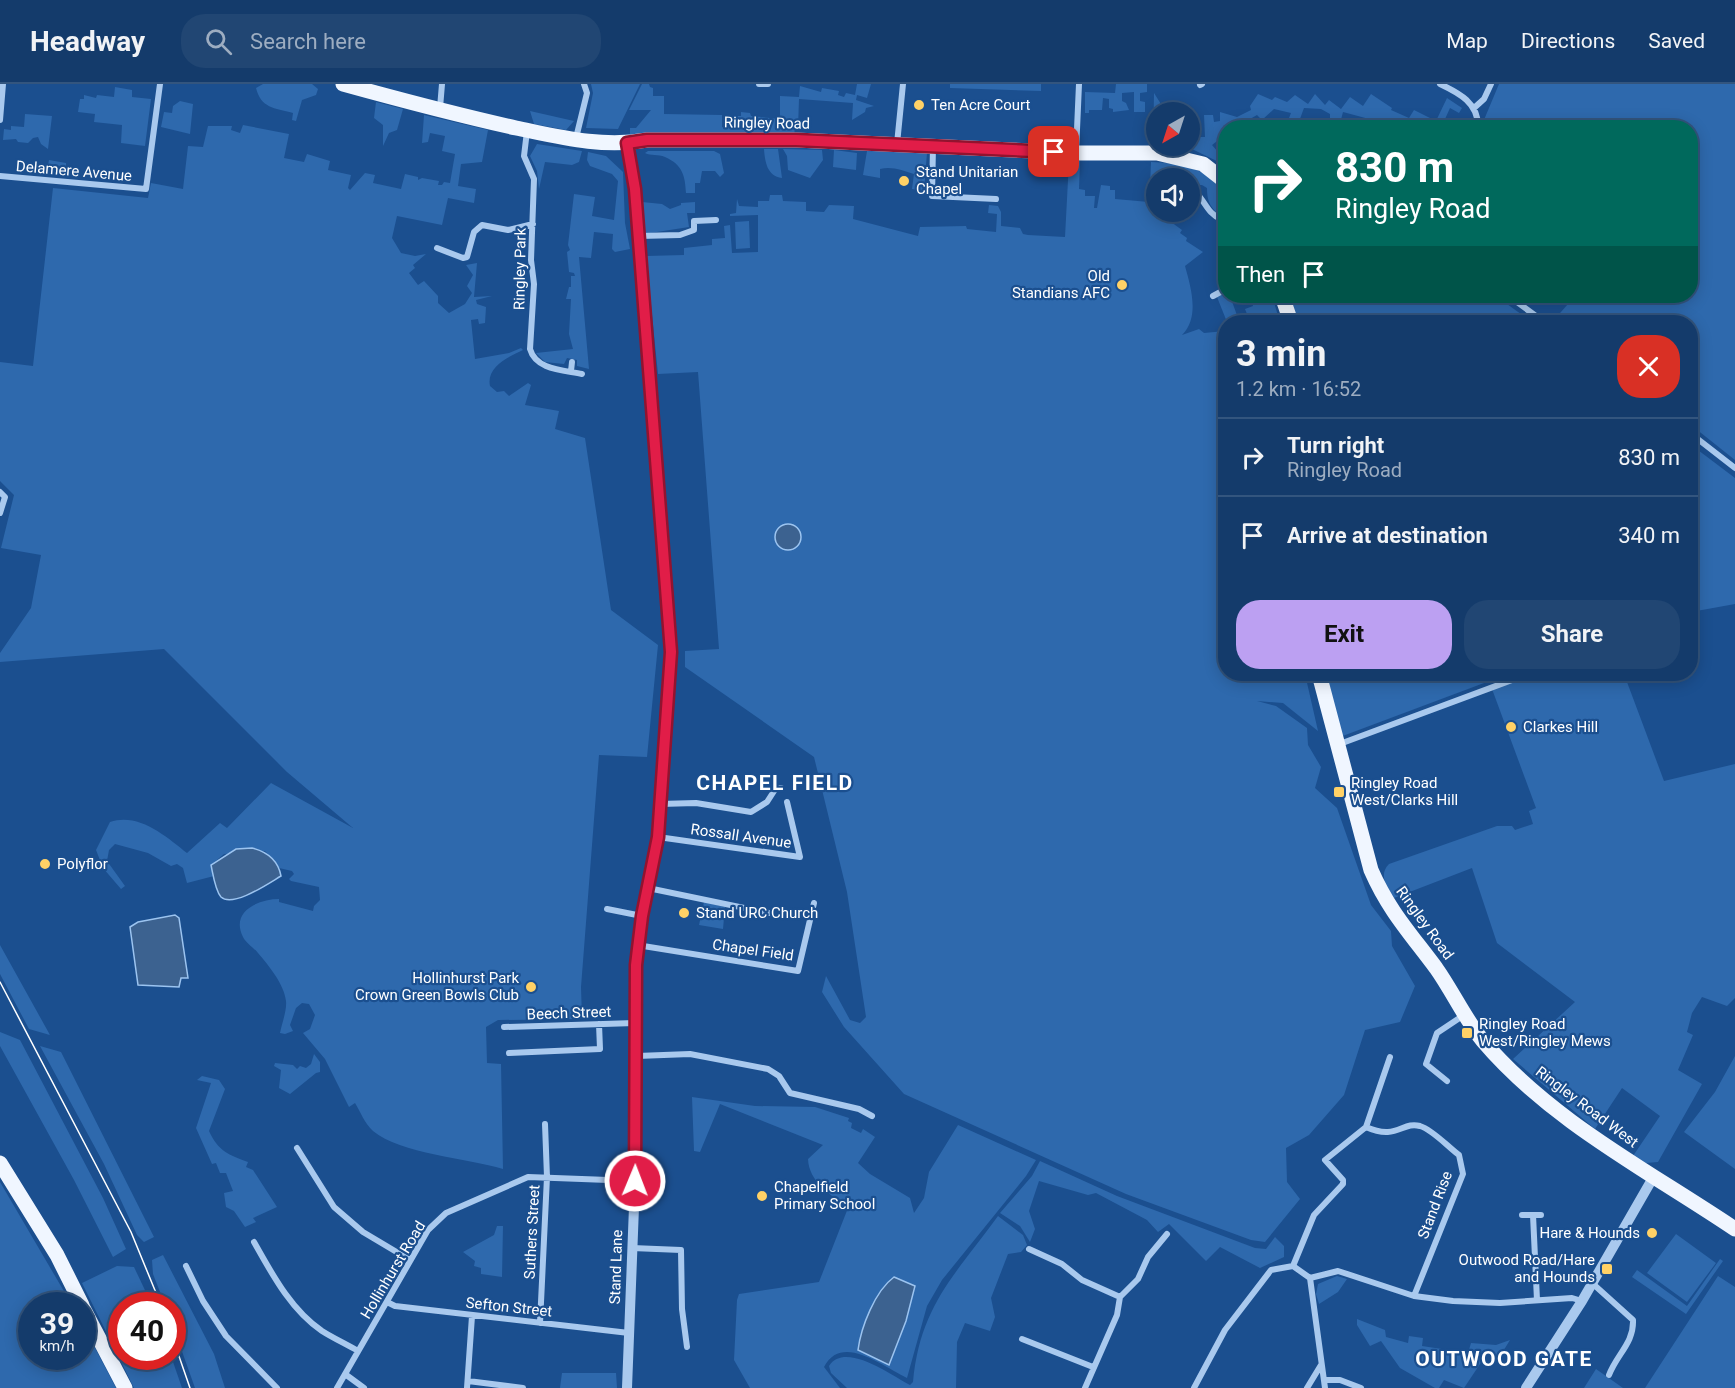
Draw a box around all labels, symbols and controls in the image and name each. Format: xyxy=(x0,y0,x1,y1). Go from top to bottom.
search box xyxy=(181,14,601,68)
text: Headway xyxy=(30,25,145,58)
icon: search xyxy=(202,25,235,58)
text: Search here xyxy=(250,29,366,54)
text: Map xyxy=(1446,29,1488,53)
text: Directions xyxy=(1521,29,1615,53)
text: Saved xyxy=(1648,29,1705,53)
place label: Ten Acre Court xyxy=(931,96,1030,114)
marker: Ten Acre Court xyxy=(912,98,926,112)
north arrow xyxy=(1146,102,1200,156)
map controls xyxy=(1146,102,1200,222)
street label: Ringley Road xyxy=(724,113,810,133)
pin xyxy=(1028,126,1079,177)
icon: arrive xyxy=(1037,135,1070,168)
text: 830 m xyxy=(1335,143,1454,192)
icon: right xyxy=(1236,144,1314,222)
street label: Delamere Avenue xyxy=(15,157,133,185)
place label: Stand Unitarian Chapel xyxy=(916,163,1018,198)
button: sound xyxy=(1146,168,1200,222)
marker: Stand Unitarian Chapel xyxy=(897,174,911,188)
text: Ringley Road xyxy=(1335,193,1490,225)
street label: Ringley Park xyxy=(510,227,530,310)
icon: arrive xyxy=(1297,258,1330,291)
text: Then xyxy=(1236,262,1285,287)
place label: Old Standians AFC xyxy=(1012,267,1110,302)
marker: Old Standians AFC xyxy=(1115,278,1129,292)
text: 3 min xyxy=(1236,333,1327,375)
button: close xyxy=(1617,335,1680,398)
text: 1.2 km · 16:52 xyxy=(1236,377,1361,401)
text: Turn right xyxy=(1287,433,1384,458)
icon: right xyxy=(1236,441,1269,474)
text: 830 m xyxy=(1618,445,1680,470)
text: Ringley Road xyxy=(1287,458,1402,482)
icon: arrive xyxy=(1236,519,1269,552)
text: Arrive at destination xyxy=(1287,523,1488,548)
text: 340 m xyxy=(1618,523,1680,548)
button: Exit xyxy=(1236,600,1452,669)
button: Share xyxy=(1464,600,1680,669)
place label: Clarkes Hill xyxy=(1523,718,1598,736)
marker: Clarkes Hill xyxy=(1504,720,1518,734)
district label: CHAPEL FIELD xyxy=(696,771,854,795)
place label: Ringley Road West/Clarks Hill xyxy=(1351,774,1458,809)
marker: Ringley Road West/Clarks Hill xyxy=(1332,785,1346,799)
street label: Rossall Avenue xyxy=(689,820,793,852)
place label: Polyflor xyxy=(57,855,108,873)
marker: Polyflor xyxy=(38,857,52,871)
street label: Ringley Road xyxy=(1392,883,1458,963)
place label: Stand URC Church xyxy=(696,904,818,922)
marker: Stand URC Church xyxy=(677,906,691,920)
street label: Chapel Field xyxy=(711,935,795,965)
place label: Hollinhurst Park Crown Green Bowls Club xyxy=(355,969,519,1004)
marker: Hollinhurst Park Crown Green Bowls Club xyxy=(524,980,538,994)
street label: Beech Street xyxy=(526,1003,612,1023)
place label: Ringley Road West/Ringley Mews xyxy=(1479,1015,1611,1050)
marker: Ringley Road West/Ringley Mews xyxy=(1460,1026,1474,1040)
street label: Ringley Road West xyxy=(1532,1063,1642,1151)
position arrow xyxy=(603,1149,667,1213)
street label: Stand Rise xyxy=(1414,1169,1456,1241)
place label: Chapelfield Primary School xyxy=(774,1178,875,1213)
street label: Suthers Street xyxy=(521,1184,543,1280)
marker: Chapelfield Primary School xyxy=(755,1189,769,1203)
street label: Hollinhurst Road xyxy=(357,1218,429,1322)
place label: Hare & Hounds xyxy=(1539,1224,1640,1242)
marker: Hare & Hounds xyxy=(1645,1226,1659,1240)
street label: Stand Lane xyxy=(606,1229,626,1305)
place label: Outwood Road/Hare and Hounds xyxy=(1459,1251,1595,1286)
marker: Outwood Road/Hare and Hounds xyxy=(1600,1262,1614,1276)
speed limit sign: 40 xyxy=(108,1292,186,1370)
street label: Sefton Street xyxy=(465,1294,553,1321)
text: 39 xyxy=(40,1306,74,1341)
text: km/h xyxy=(39,1337,75,1355)
district label: OUTWOOD GATE xyxy=(1415,1347,1593,1371)

